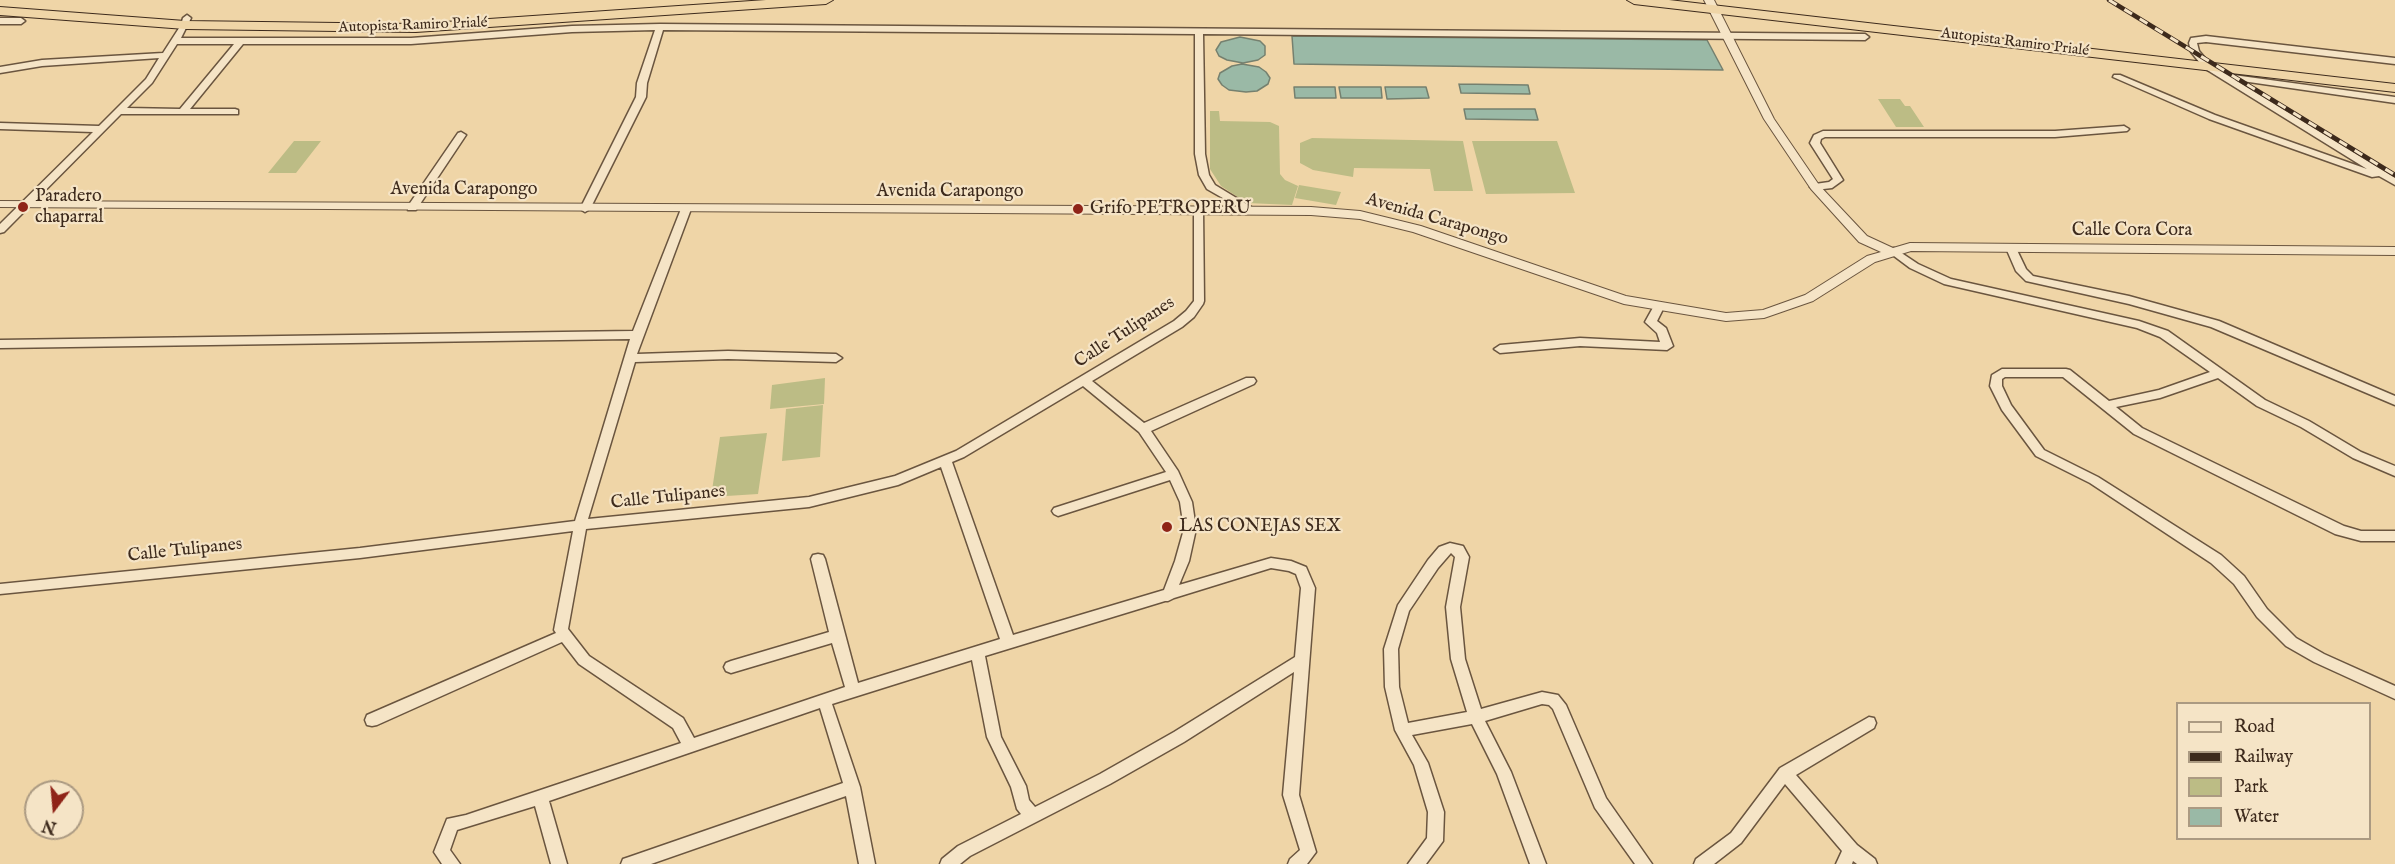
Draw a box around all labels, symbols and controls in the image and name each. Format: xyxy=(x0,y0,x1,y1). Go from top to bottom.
street label: Autopista Ramiro Prialé xyxy=(338,14,488,38)
street label: Autopista Ramiro Prialé xyxy=(1940,25,2090,61)
street label: Avenida Carapongo xyxy=(391,179,537,201)
street label: Avenida Carapongo xyxy=(877,181,1023,203)
place label: Paradero chaparral xyxy=(35,186,104,228)
street label: Avenida Carapongo xyxy=(1363,189,1511,251)
place label: Grifo PETROPERU xyxy=(1090,198,1251,220)
marker: Paradero chaparral xyxy=(16,200,30,214)
marker: Grifo PETROPERU xyxy=(1071,202,1085,216)
street label: Calle Cora Cora xyxy=(2072,220,2192,242)
street label: Calle Tulipanes xyxy=(1071,293,1179,373)
street label: Calle Tulipanes xyxy=(610,481,726,515)
place label: LAS CONEJAS SEX xyxy=(1179,516,1341,538)
marker: LAS CONEJAS SEX xyxy=(1160,520,1174,534)
street label: Calle Tulipanes xyxy=(127,534,243,568)
legend xyxy=(2176,702,2371,840)
text: Road xyxy=(2234,716,2275,739)
text: Railway xyxy=(2234,746,2293,769)
text: Park xyxy=(2234,776,2268,799)
north arrow xyxy=(24,780,84,840)
text: Water xyxy=(2234,806,2279,829)
text: N xyxy=(40,814,59,837)

